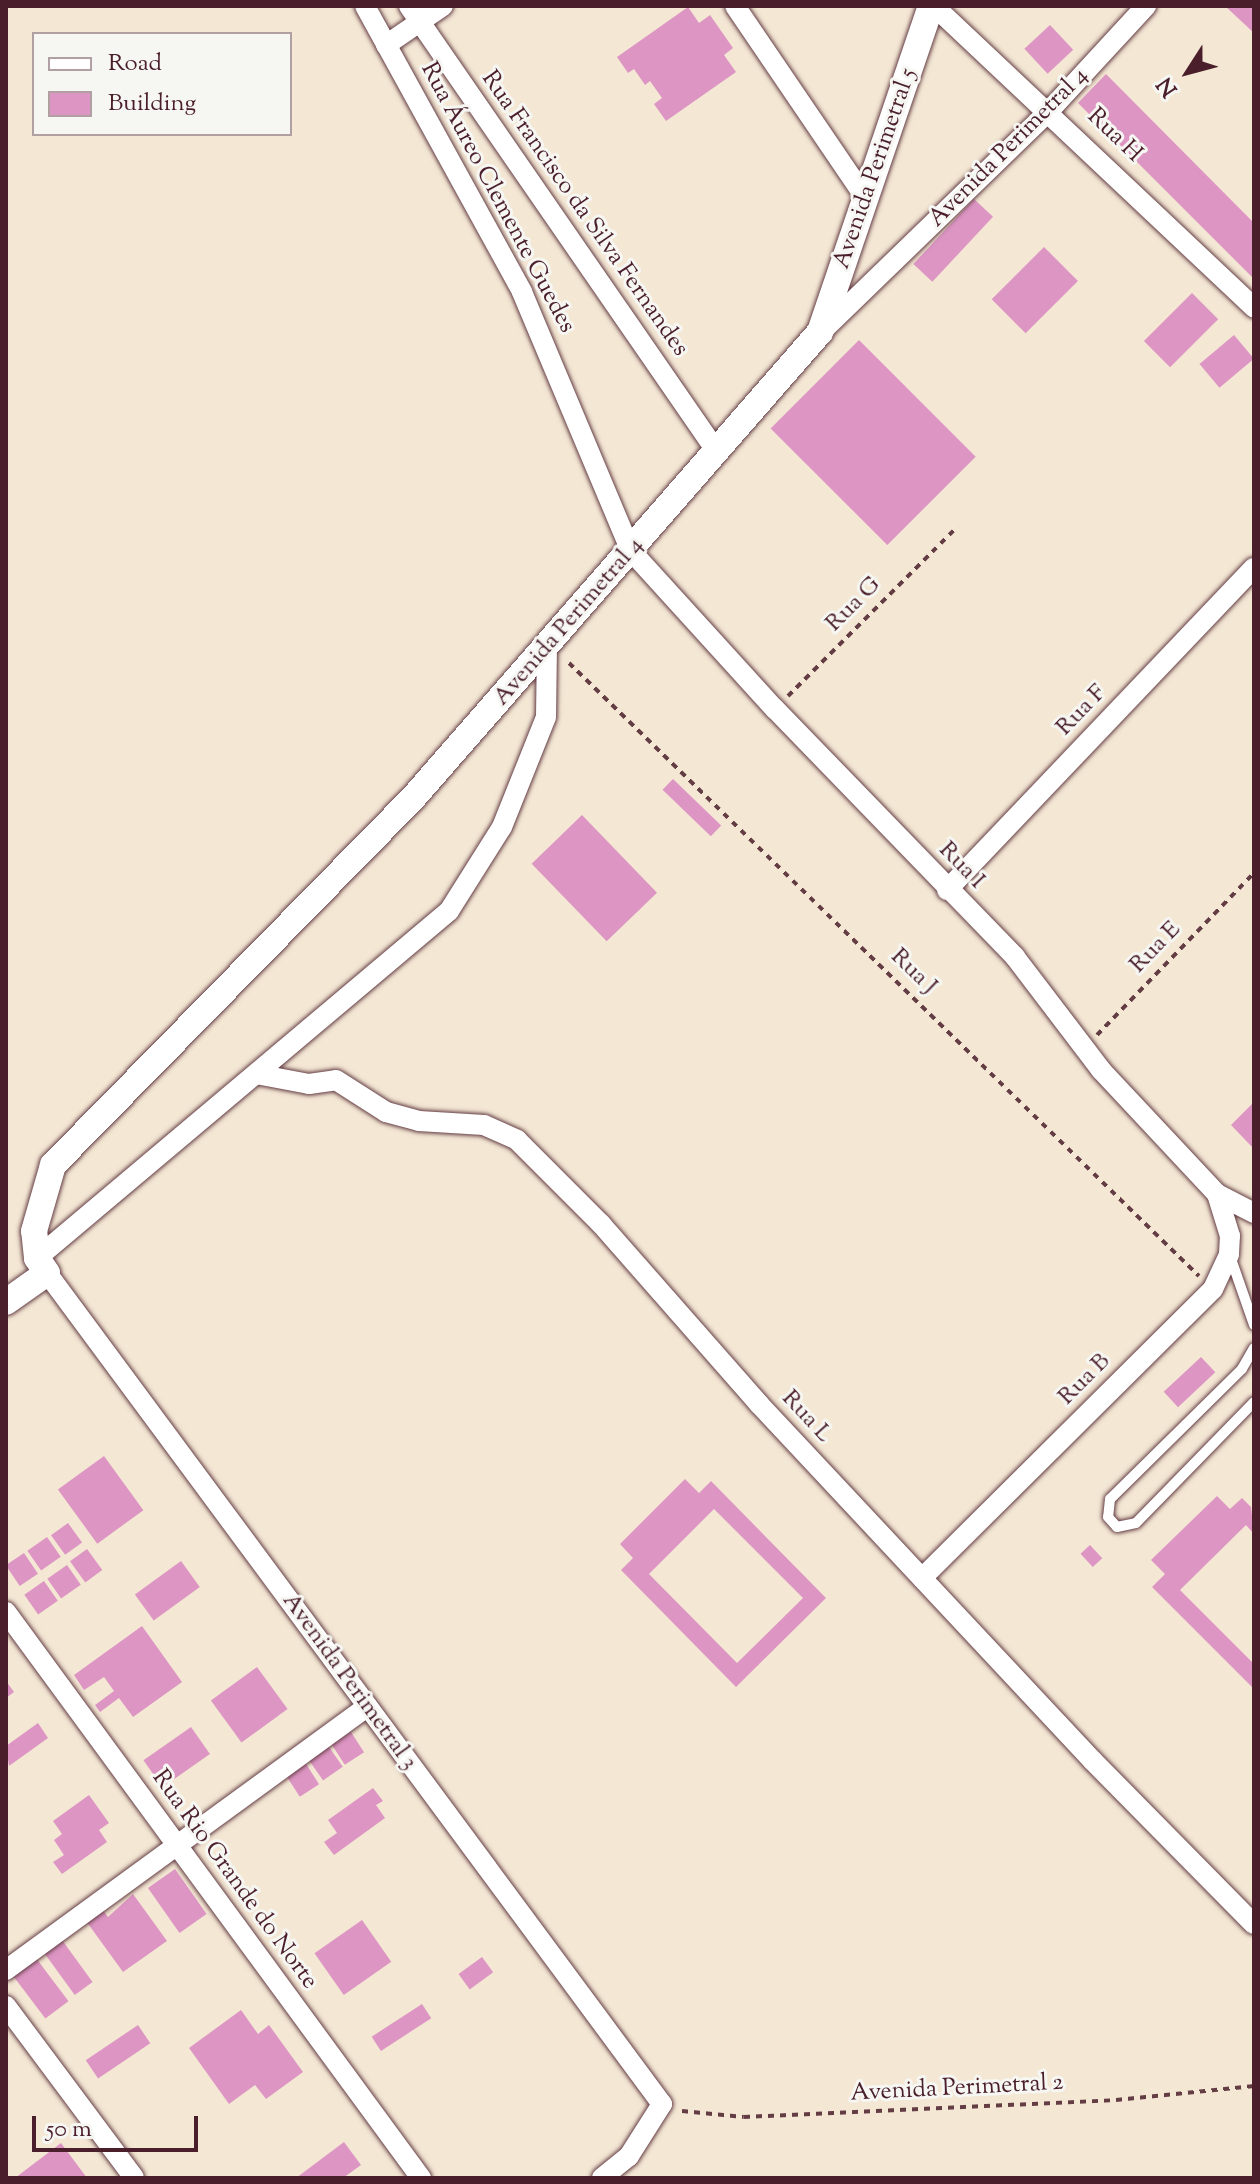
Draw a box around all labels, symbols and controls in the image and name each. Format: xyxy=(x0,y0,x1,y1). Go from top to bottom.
legend xyxy=(32,32,292,136)
north arrow xyxy=(1148,32,1228,112)
text: Road xyxy=(108,47,162,81)
street label: Rua Áureo Clemente Guedes xyxy=(413,58,581,338)
street label: Avenida Perimetral 4 xyxy=(923,62,1095,234)
street label: Avenida Perimetral 5 xyxy=(828,65,924,273)
street label: Rua Francisco da Silva Fernandes xyxy=(474,66,694,362)
text: N xyxy=(1150,70,1187,103)
text: Building xyxy=(108,87,196,121)
street label: Rua H xyxy=(1080,103,1148,169)
street label: Avenida Perimetral 4 xyxy=(488,532,650,712)
street label: Rua G xyxy=(820,571,888,639)
street label: Rua F xyxy=(1051,679,1113,743)
street label: Rua I xyxy=(932,836,990,896)
street label: Rua E xyxy=(1124,916,1188,980)
street label: Rua J xyxy=(884,943,942,1001)
street label: Rua B xyxy=(1053,1348,1117,1412)
street label: Rua L xyxy=(775,1385,837,1449)
street label: Avenida Perimetral 3 xyxy=(275,1588,423,1776)
street label: Rua Rio Grande do Norte xyxy=(145,1765,323,1995)
street label: Avenida Perimetral 2 xyxy=(850,2069,1064,2109)
scale bar xyxy=(36,2100,202,2150)
text: 50 m xyxy=(46,2113,92,2147)

